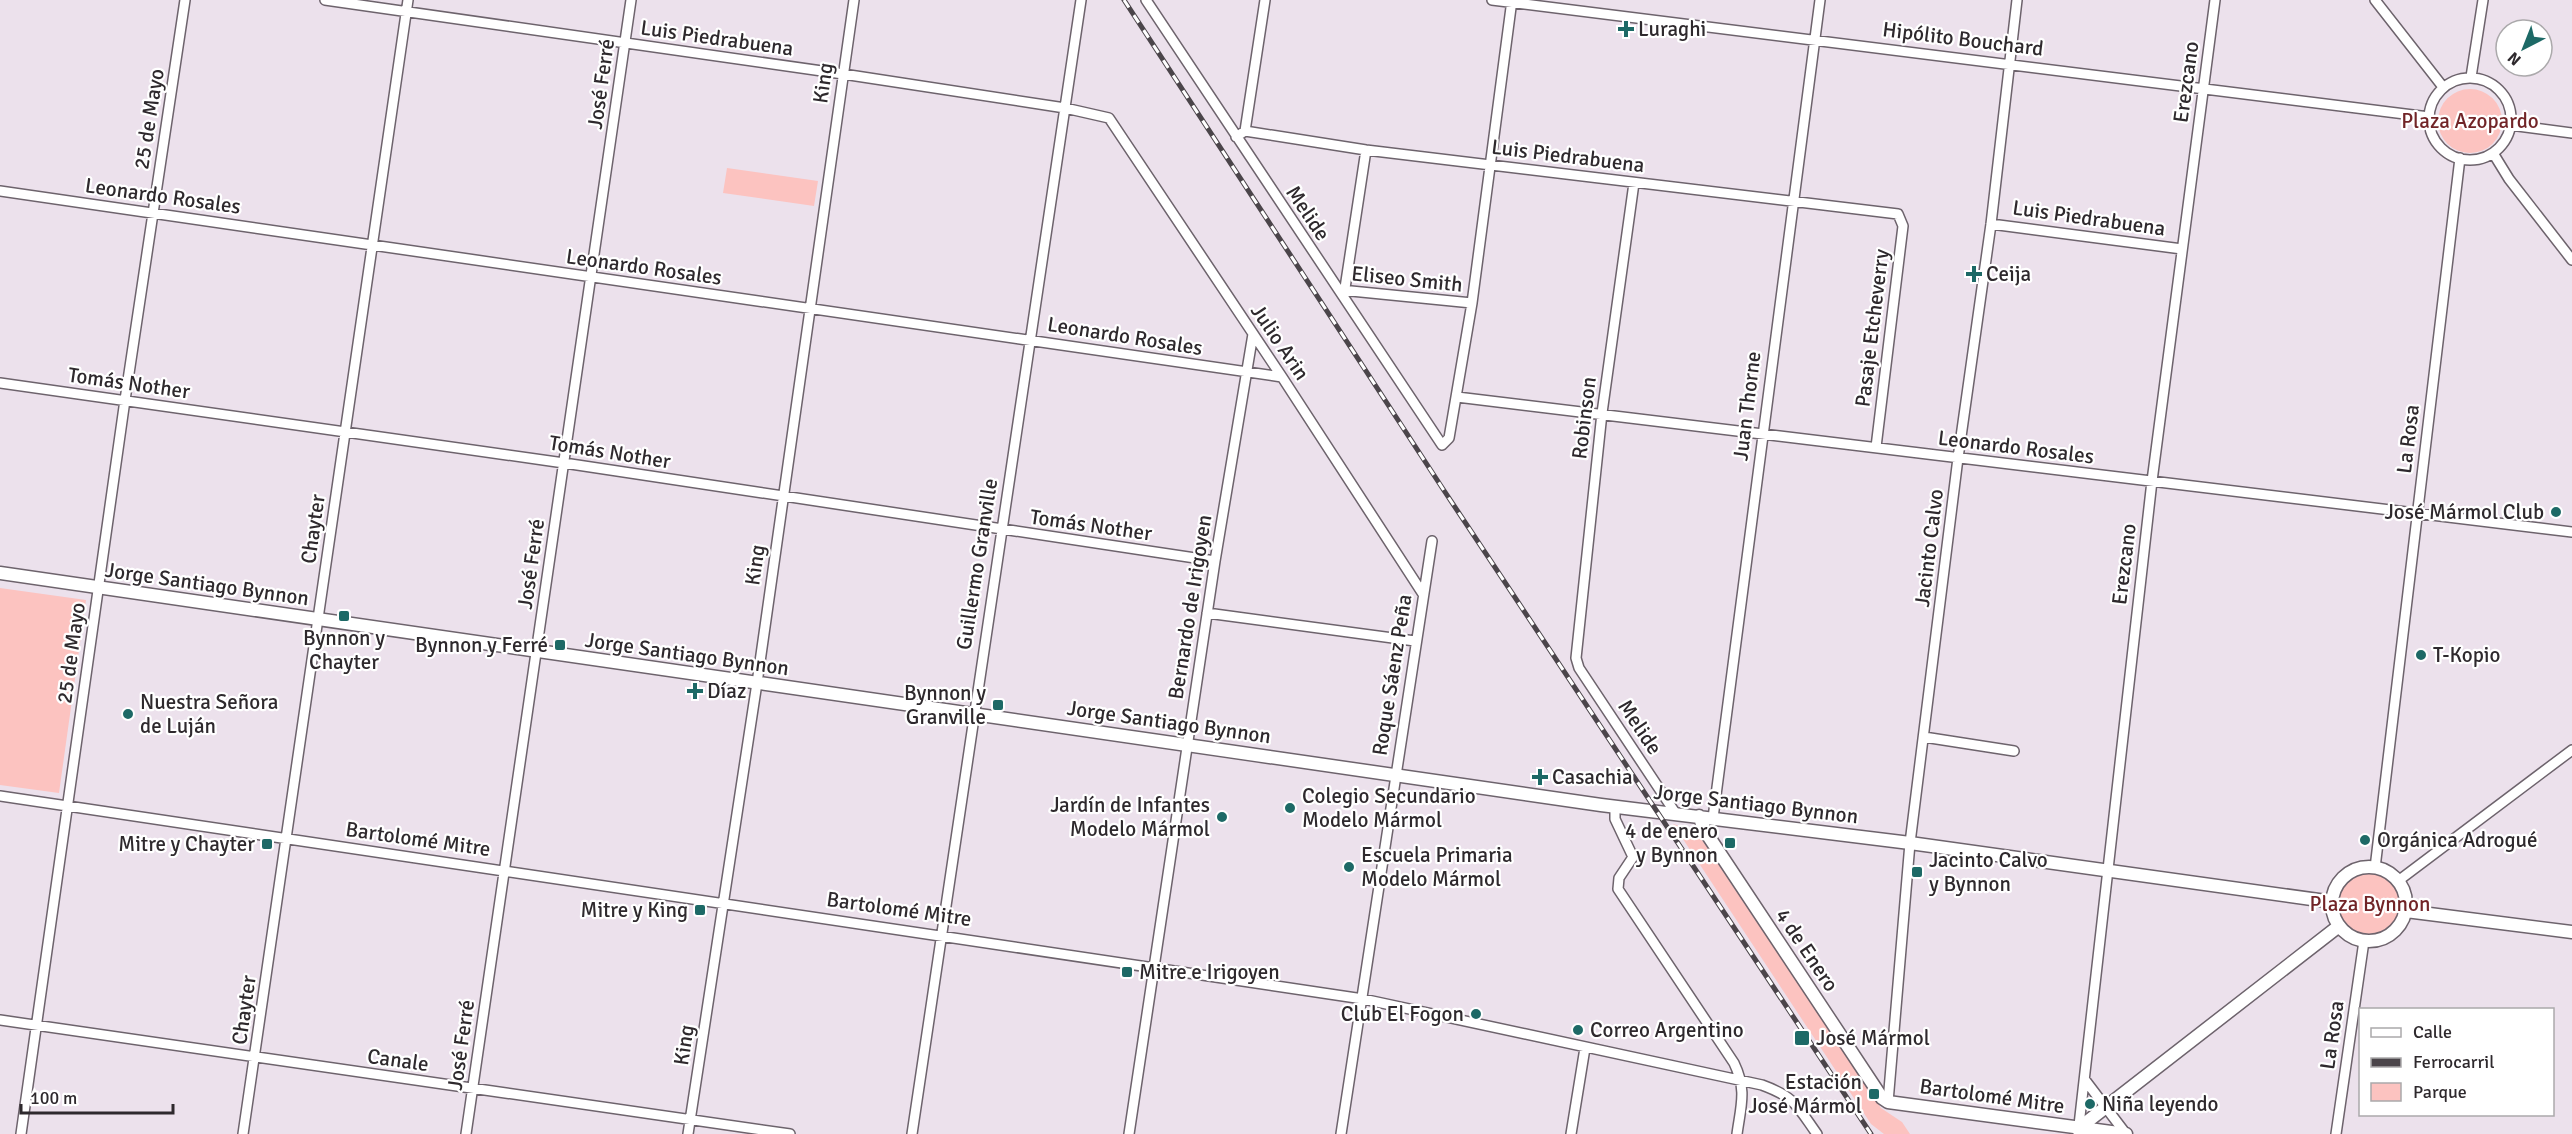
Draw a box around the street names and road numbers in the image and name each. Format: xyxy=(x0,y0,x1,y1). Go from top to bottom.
street label: Luis Piedrabuena xyxy=(639,14,795,62)
street label: Hipólito Bouchard xyxy=(1881,16,2045,62)
street label: José Ferré xyxy=(582,37,620,131)
street label: Erezcano xyxy=(2167,40,2205,124)
street label: King xyxy=(807,61,839,105)
street label: 25 de Mayo xyxy=(128,67,170,171)
street label: Luis Piedrabuena xyxy=(1490,134,1646,178)
street label: Leonardo Rosales xyxy=(84,172,242,220)
street label: Melide xyxy=(1280,180,1336,246)
street label: Luis Piedrabuena xyxy=(2011,194,2167,242)
street label: Leonardo Rosales xyxy=(565,243,723,291)
street label: Pasaje Etcheverry xyxy=(1849,247,1895,408)
street label: Eliseo Smith xyxy=(1350,260,1464,298)
street label: Julio Arin xyxy=(1245,299,1315,385)
street label: Leonardo Rosales xyxy=(1045,311,1205,361)
street label: Juan Thorne xyxy=(1727,350,1767,462)
street label: Tomás Nother xyxy=(66,362,192,404)
street label: Robinson xyxy=(1566,375,1602,461)
street label: La Rosa xyxy=(2391,403,2425,475)
street label: Leonardo Rosales xyxy=(1937,425,2095,469)
street label: Tomás Nother xyxy=(547,430,673,474)
street label: Guillermo Granville xyxy=(951,476,1003,652)
street label: Jacinto Calvo xyxy=(1909,487,1949,609)
street label: Chayter xyxy=(295,492,331,565)
street label: Tomás Nother xyxy=(1028,504,1154,546)
street label: Bernardo de Irigoyen xyxy=(1163,513,1217,701)
street label: José Ferré xyxy=(512,517,550,611)
street label: Erezcano xyxy=(2106,522,2142,606)
street label: King xyxy=(739,543,771,587)
street label: Jorge Santiago Bynnon xyxy=(103,557,311,611)
street label: Roque Sáenz Peña xyxy=(1366,592,1418,758)
street label: 25 de Mayo xyxy=(51,601,91,705)
street label: Jorge Santiago Bynnon xyxy=(583,627,791,681)
street label: Melide xyxy=(1612,694,1668,760)
street label: Jorge Santiago Bynnon xyxy=(1065,695,1273,749)
street label: Jorge Santiago Bynnon xyxy=(1652,779,1860,829)
street label: Bartolomé Mitre xyxy=(344,816,492,862)
street label: Bartolomé Mitre xyxy=(825,886,973,932)
street label: 4 de Enero xyxy=(1770,904,1844,996)
street label: Chayter xyxy=(226,973,262,1046)
street label: José Ferré xyxy=(442,998,480,1092)
street label: La Rosa xyxy=(2314,999,2350,1071)
street label: King xyxy=(668,1023,700,1067)
street label: Canale xyxy=(366,1043,430,1077)
street label: Bartolomé Mitre xyxy=(1918,1073,2066,1119)

